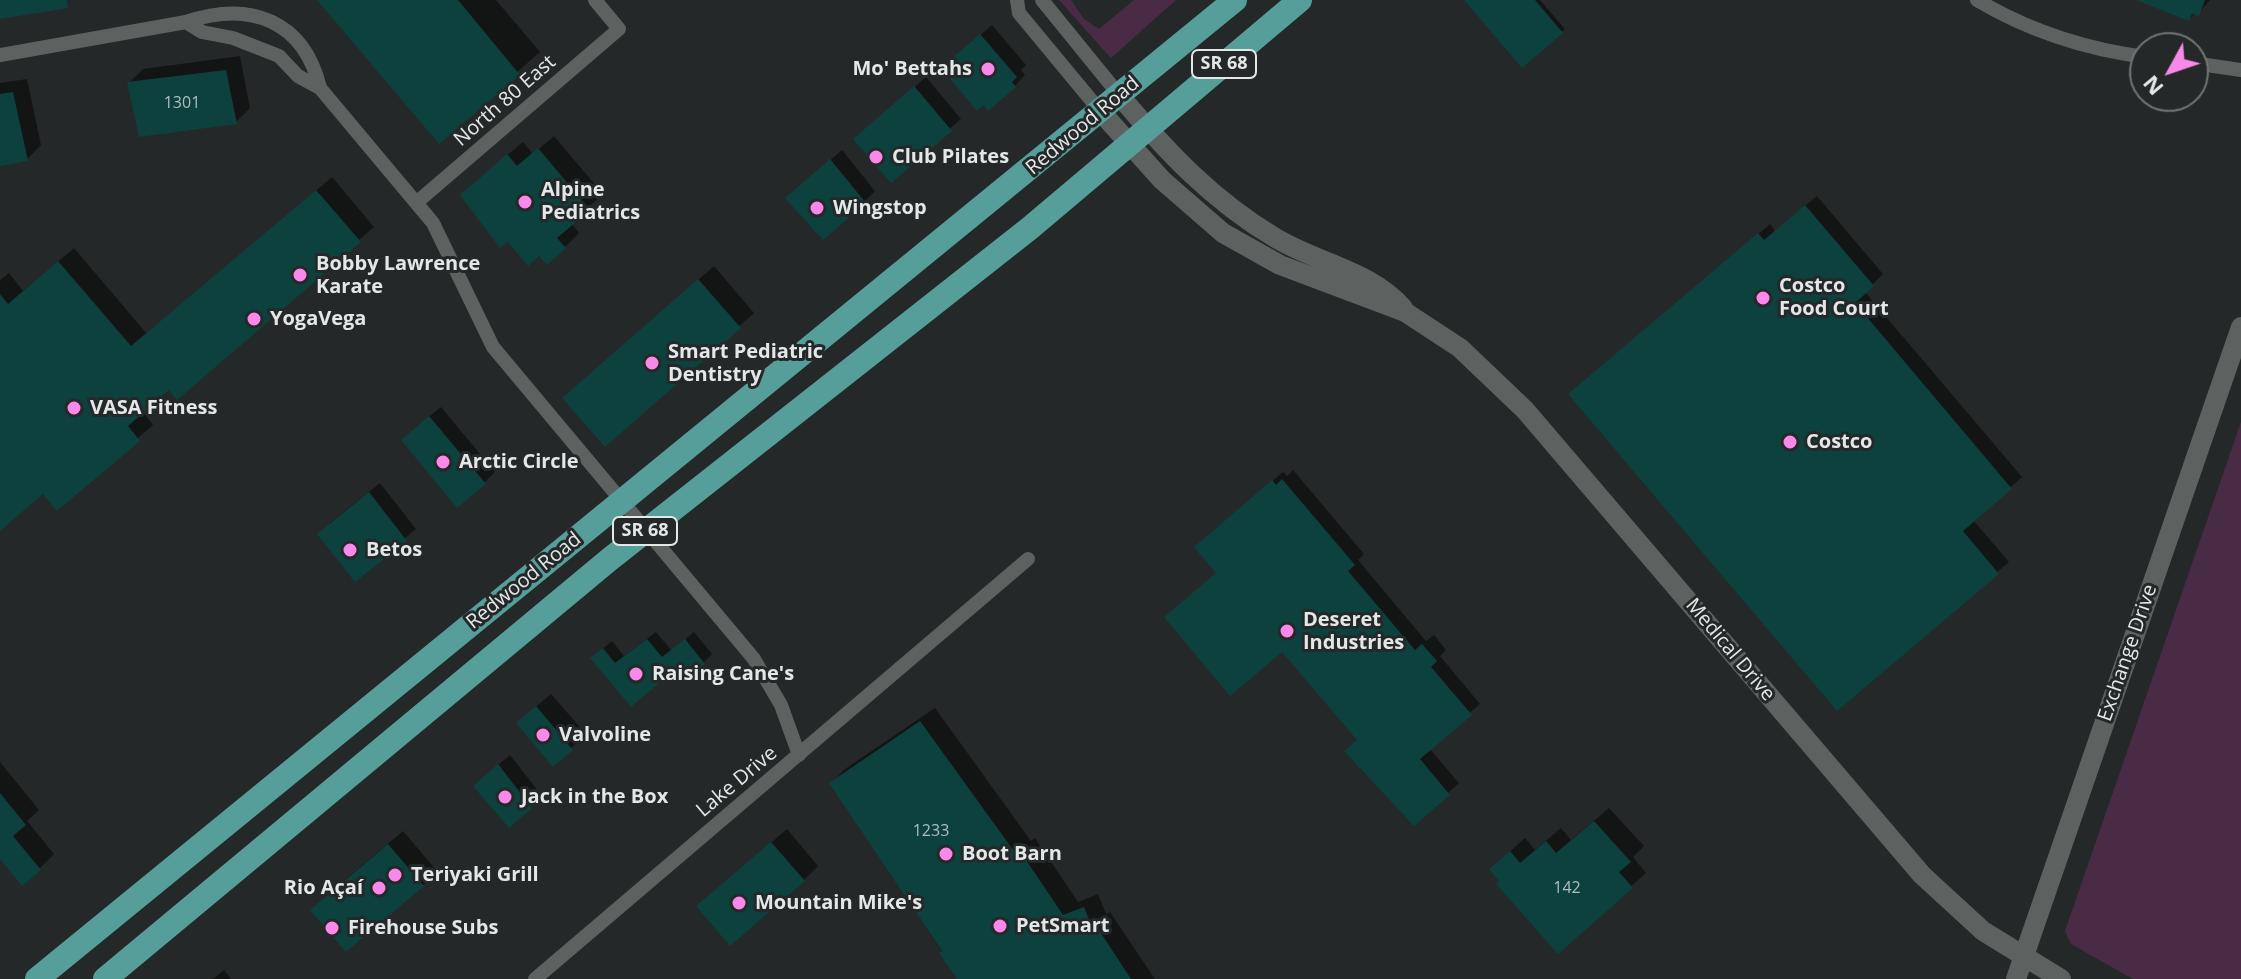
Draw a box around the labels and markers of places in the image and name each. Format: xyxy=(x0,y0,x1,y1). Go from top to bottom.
place label: Mo' Bettahs xyxy=(852,57,972,81)
marker: Mo' Bettahs xyxy=(979,60,997,78)
place label: Club Pilates xyxy=(892,145,1009,169)
marker: Club Pilates xyxy=(867,148,885,166)
place label: Alpine Pediatrics xyxy=(541,178,640,225)
marker: Alpine Pediatrics xyxy=(516,193,534,211)
place label: Wingstop xyxy=(833,196,927,220)
marker: Wingstop xyxy=(808,199,826,217)
place label: Bobby Lawrence Karate xyxy=(316,252,480,299)
marker: Bobby Lawrence Karate xyxy=(291,266,309,284)
place label: Costco Food Court xyxy=(1779,274,1889,321)
marker: Costco Food Court xyxy=(1754,289,1772,307)
place label: YogaVega xyxy=(270,307,366,331)
marker: YogaVega xyxy=(245,310,263,328)
place label: Smart Pediatric Dentistry xyxy=(668,340,823,387)
marker: Smart Pediatric Dentistry xyxy=(643,354,661,372)
place label: VASA Fitness xyxy=(90,396,217,420)
marker: VASA Fitness xyxy=(65,399,83,417)
place label: Costco xyxy=(1806,430,1872,454)
marker: Costco xyxy=(1781,433,1799,451)
place label: Arctic Circle xyxy=(459,450,579,474)
marker: Arctic Circle xyxy=(434,453,452,471)
place label: Betos xyxy=(366,538,422,562)
marker: Betos xyxy=(341,541,359,559)
place label: Deseret Industries xyxy=(1303,608,1404,655)
marker: Deseret Industries xyxy=(1278,622,1296,640)
place label: Raising Cane's xyxy=(652,662,794,686)
marker: Raising Cane's xyxy=(627,665,645,683)
place label: Valvoline xyxy=(559,723,651,747)
marker: Valvoline xyxy=(534,726,552,744)
place label: Jack in the Box xyxy=(521,785,668,809)
marker: Jack in the Box xyxy=(496,788,514,806)
place label: Boot Barn xyxy=(962,842,1062,866)
marker: Boot Barn xyxy=(937,845,955,863)
place label: Teriyaki Grill xyxy=(411,863,539,887)
marker: Teriyaki Grill xyxy=(386,866,404,884)
place label: Rio Açaí xyxy=(284,876,363,900)
marker: Rio Açaí xyxy=(370,879,388,897)
place label: Mountain Mike's xyxy=(755,891,922,915)
marker: Mountain Mike's xyxy=(730,894,748,912)
place label: PetSmart xyxy=(1016,914,1110,938)
place label: Firehouse Subs xyxy=(348,916,498,940)
marker: PetSmart xyxy=(991,917,1009,935)
marker: Firehouse Subs xyxy=(323,919,341,937)

